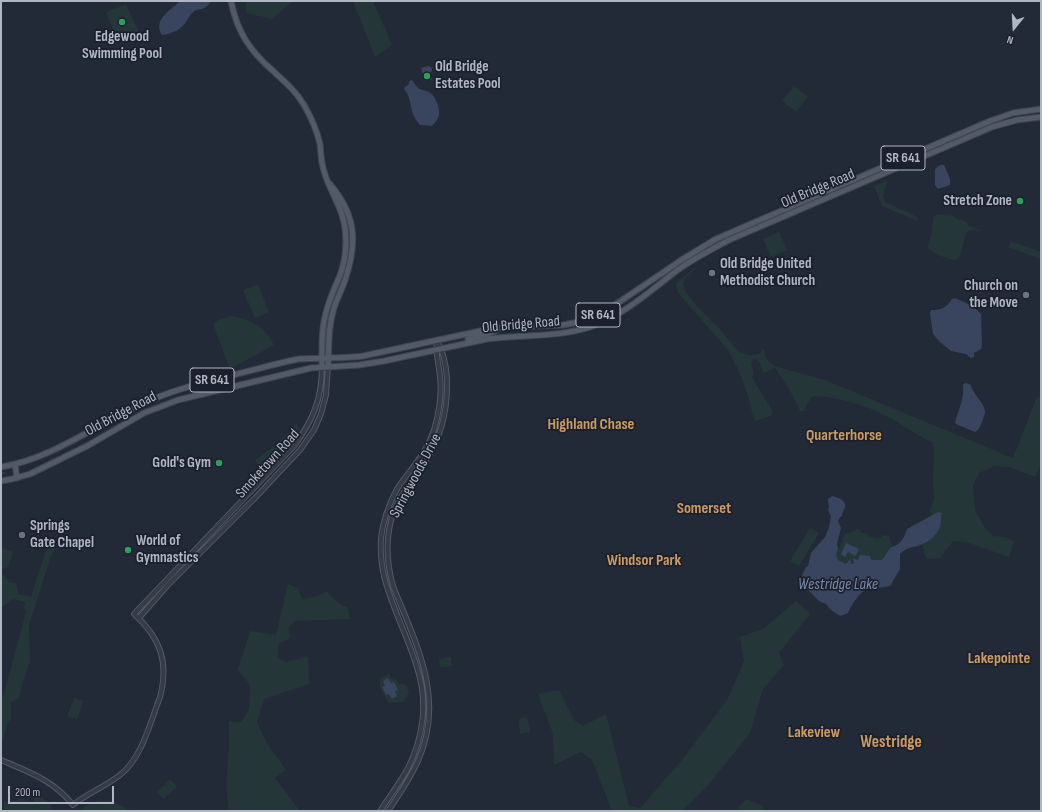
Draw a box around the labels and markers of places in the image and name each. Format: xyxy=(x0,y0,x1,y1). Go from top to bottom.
marker: Edgewood Swimming Pool xyxy=(117,17,127,27)
place label: Edgewood Swimming Pool xyxy=(82,28,162,63)
place label: Old Bridge Estates Pool xyxy=(435,58,501,93)
marker: Old Bridge Estates Pool xyxy=(422,71,432,81)
place label: Stretch Zone xyxy=(943,192,1012,210)
marker: Stretch Zone xyxy=(1015,196,1025,206)
place label: Old Bridge United Methodist Church xyxy=(720,255,815,290)
marker: Old Bridge United Methodist Church xyxy=(707,268,717,278)
place label: Church on the Move xyxy=(964,277,1018,312)
marker: Church on the Move xyxy=(1021,290,1031,300)
place label: Gold's Gym xyxy=(152,454,211,472)
marker: Gold's Gym xyxy=(214,458,224,468)
place label: Springs Gate Chapel xyxy=(30,517,94,552)
marker: Springs Gate Chapel xyxy=(17,530,27,540)
place label: World of Gymnastics xyxy=(136,532,199,567)
marker: World of Gymnastics xyxy=(123,545,133,555)

